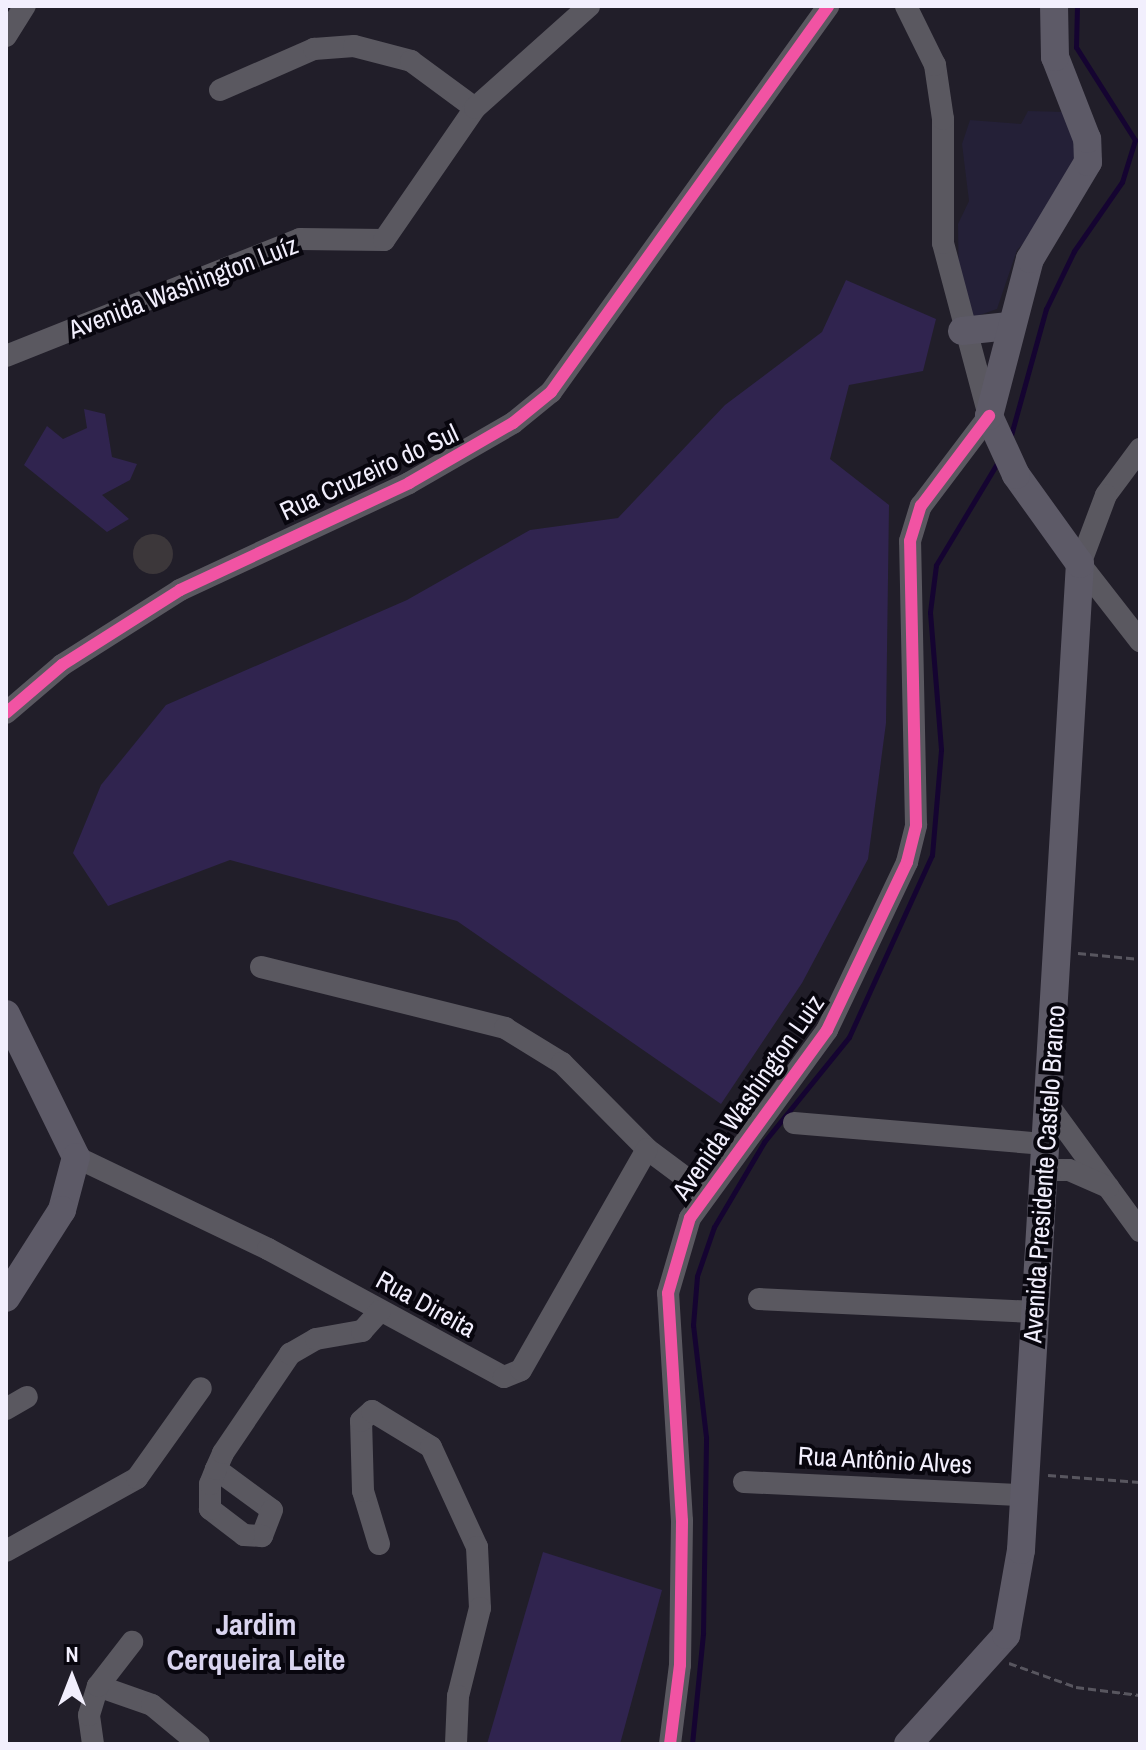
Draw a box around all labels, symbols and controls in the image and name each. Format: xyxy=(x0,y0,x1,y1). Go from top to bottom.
street label: Avenida Washington Luíz xyxy=(64,229,302,345)
street label: Rua Cruzeiro do Sul xyxy=(275,417,463,527)
street label: Avenida Washington Luiz xyxy=(666,989,830,1205)
street label: Avenida Presidente Castelo Branco xyxy=(1017,1004,1071,1344)
street label: Rua Direita xyxy=(371,1264,481,1344)
street label: Rua Antônio Alves xyxy=(796,1440,974,1480)
district label: Jardim Cerqueira Leite xyxy=(166,1606,346,1676)
north arrow xyxy=(32,1638,112,1718)
text: N xyxy=(65,1639,79,1669)

